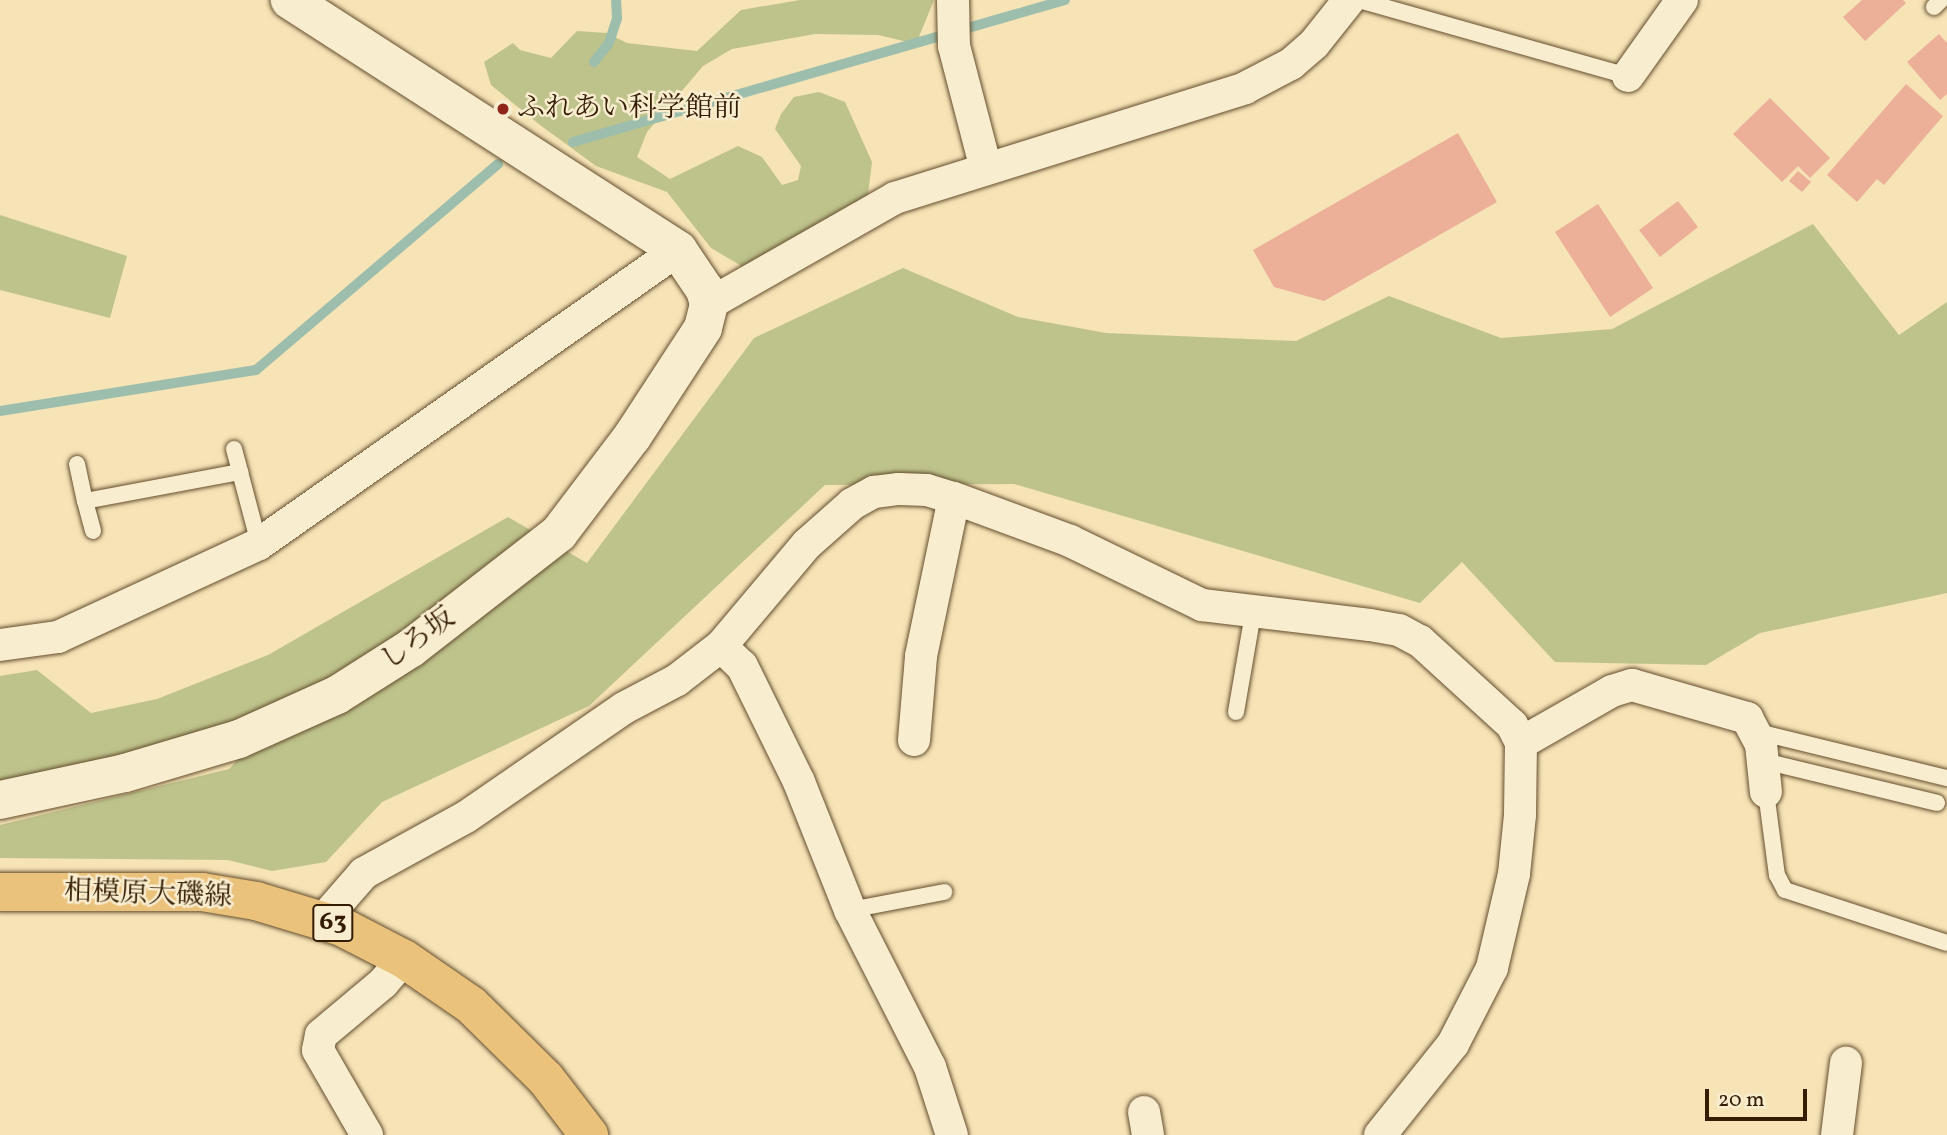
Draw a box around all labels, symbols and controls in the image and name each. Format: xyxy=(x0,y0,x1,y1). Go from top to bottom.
place label: ふれあい科学館前 xyxy=(517,92,741,126)
marker: ふれあい科学館前 xyxy=(495,101,511,117)
street label: しろ坂 xyxy=(374,602,462,678)
street label: 相模原大磯線 xyxy=(63,875,233,915)
road number: 63 xyxy=(312,900,354,946)
scale bar xyxy=(1709,1076,1811,1120)
text: 20 m xyxy=(1718,1086,1764,1115)

